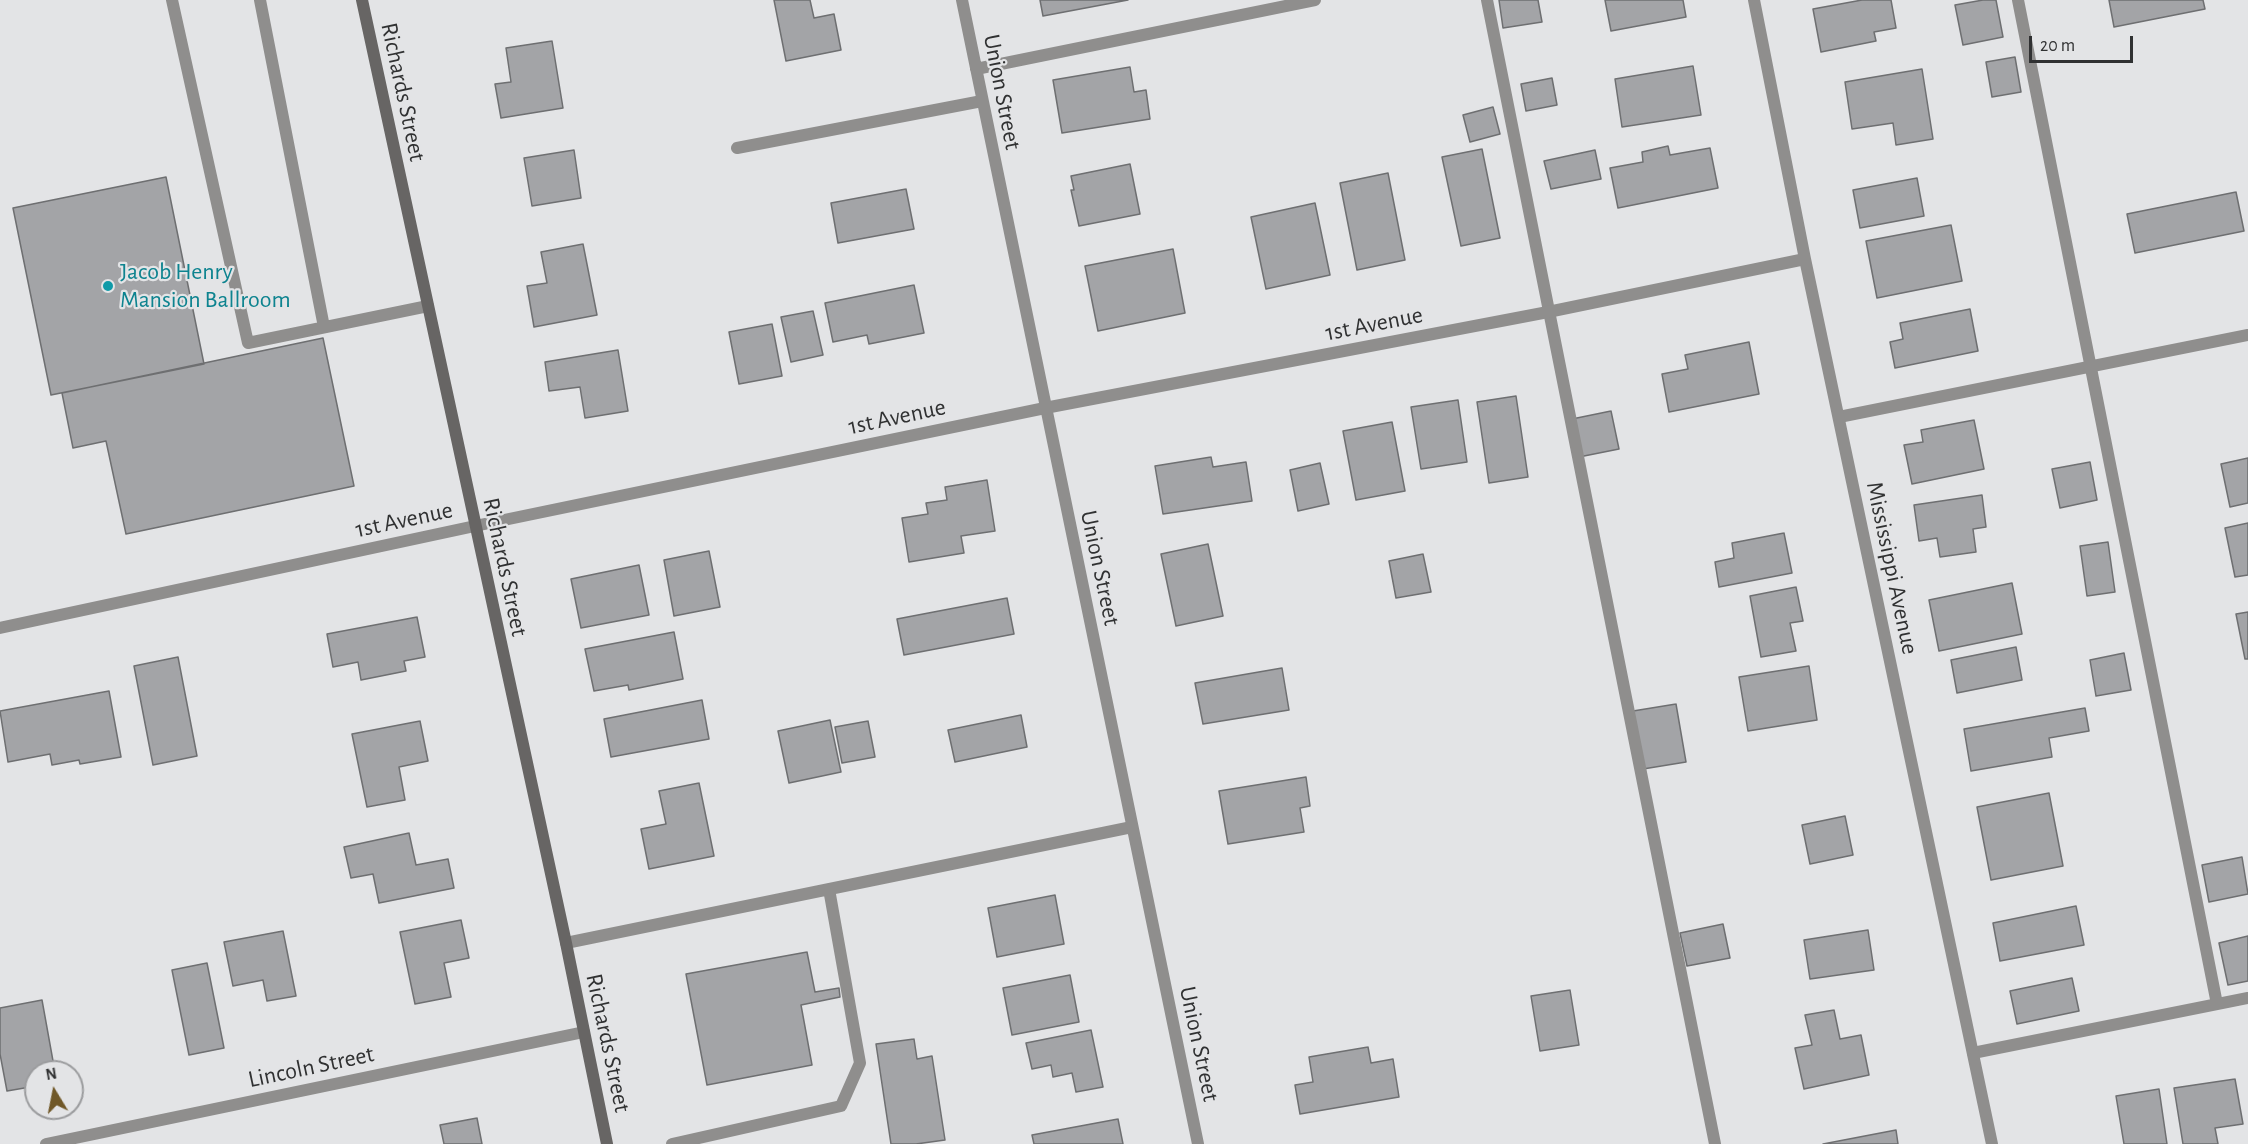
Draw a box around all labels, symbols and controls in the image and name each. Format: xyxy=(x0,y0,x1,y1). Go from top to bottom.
street label: Richards Street xyxy=(374,20,432,164)
scale bar xyxy=(2032,24,2136,62)
street label: Union Street xyxy=(977,32,1027,152)
text: 20 m xyxy=(2040,37,2075,55)
place label: Jacob Henry Mansion Ballroom xyxy=(120,258,291,314)
marker: Jacob Henry Mansion Ballroom xyxy=(101,279,115,293)
street label: 1st Avenue xyxy=(1323,300,1425,348)
street label: 1st Avenue xyxy=(846,393,948,441)
street label: Mississippi Avenue xyxy=(1860,479,1924,657)
street label: Richards Street xyxy=(476,495,534,639)
street label: 1st Avenue xyxy=(353,496,455,544)
street label: Union Street xyxy=(1074,508,1126,628)
street label: Richards Street xyxy=(579,971,637,1115)
street label: Union Street xyxy=(1173,984,1225,1104)
street label: Lincoln Street xyxy=(245,1040,377,1094)
north arrow xyxy=(24,1060,84,1120)
text: N xyxy=(44,1065,58,1083)

